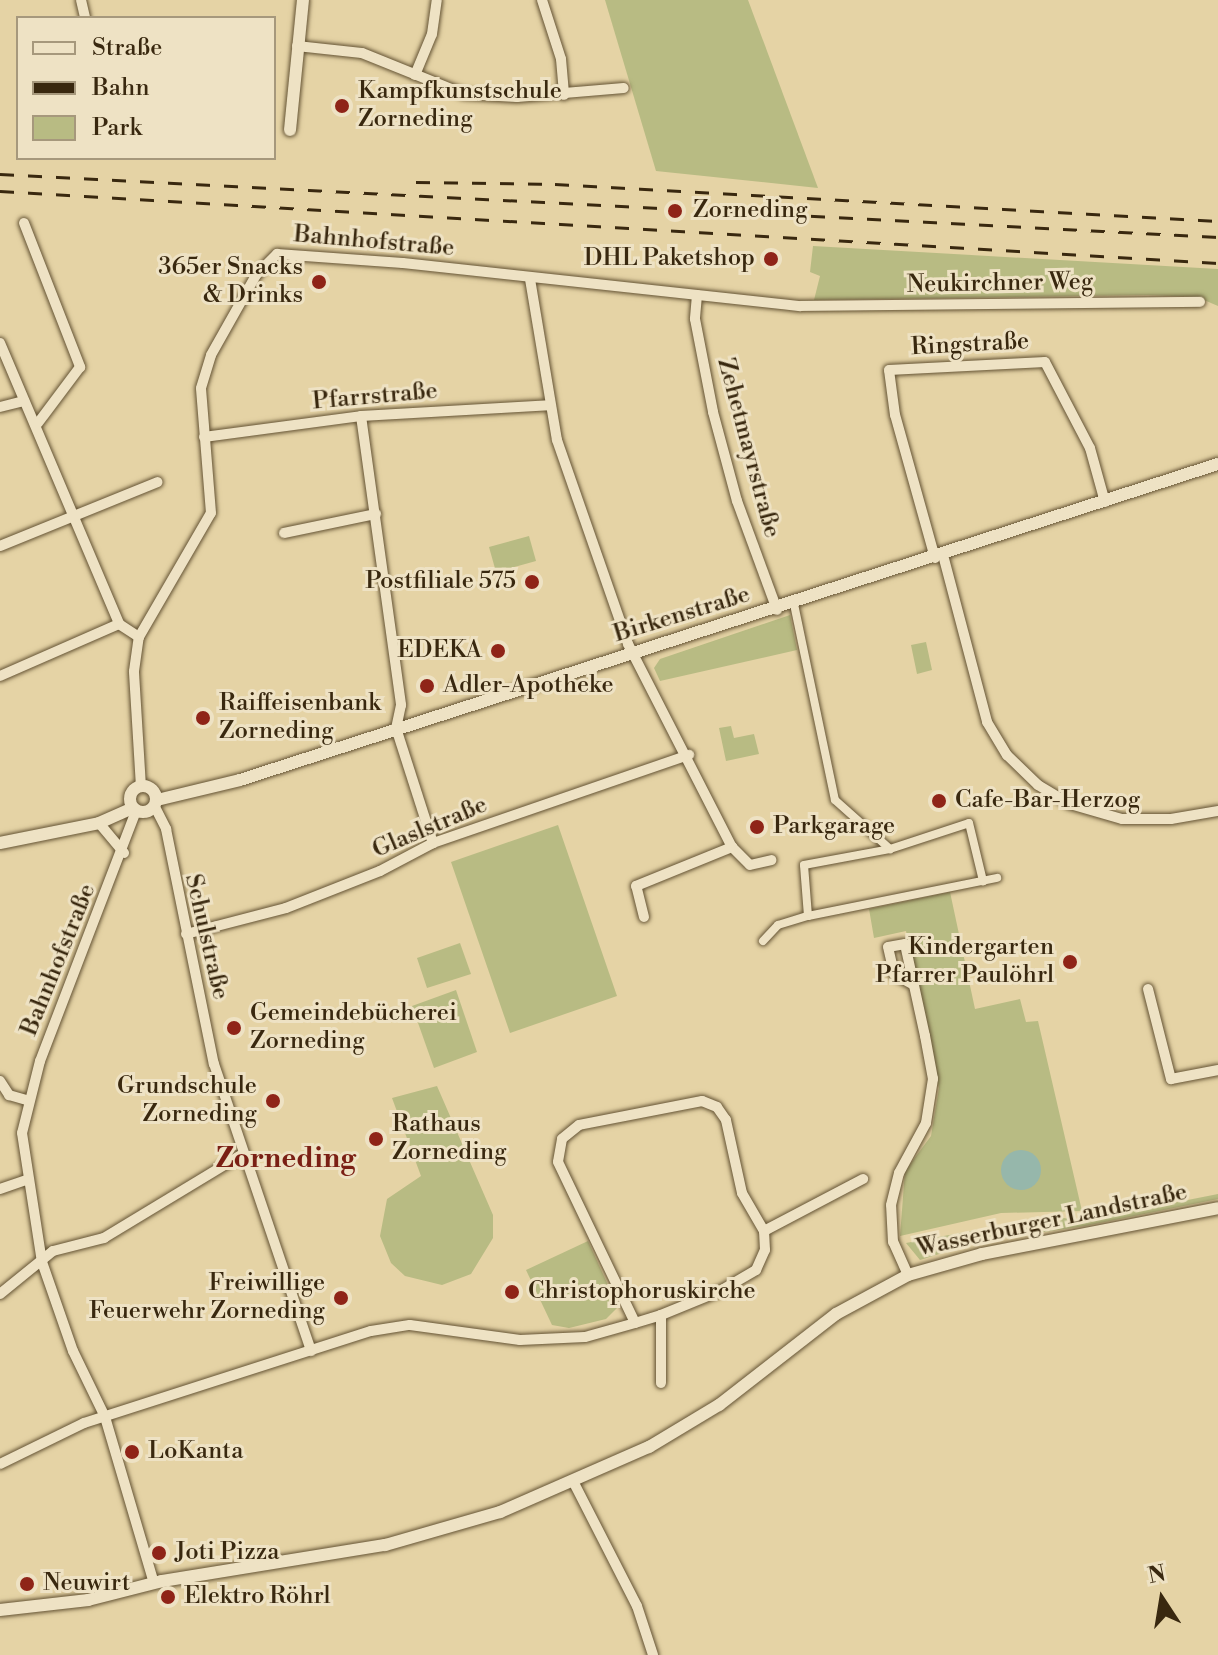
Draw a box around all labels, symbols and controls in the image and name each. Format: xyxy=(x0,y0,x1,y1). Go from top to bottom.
legend xyxy=(16,16,276,160)
text: Straße xyxy=(92,33,162,63)
text: Bahn xyxy=(92,73,150,103)
place label: Kampfkunstschule Zorneding xyxy=(358,78,562,134)
marker: Kampfkunstschule Zorneding xyxy=(333,97,351,115)
text: Park xyxy=(92,113,142,143)
place label: Zorneding xyxy=(693,197,808,225)
marker: Zorneding xyxy=(664,200,686,222)
street label: Bahnhofstraße xyxy=(292,221,456,263)
place label: DHL Paketshop xyxy=(584,245,755,273)
marker: DHL Paketshop xyxy=(762,250,780,268)
place label: 365er Snacks & Drinks xyxy=(158,254,303,310)
street label: Neukirchner Weg xyxy=(906,268,1094,300)
marker: 365er Snacks & Drinks xyxy=(310,273,328,291)
street label: Ringstraße xyxy=(910,328,1030,362)
street label: Zehetmayrstraße xyxy=(710,355,786,541)
street label: Pfarrstraße xyxy=(311,377,439,417)
place label: Postfiliale 575 xyxy=(365,568,516,596)
marker: Postfiliale 575 xyxy=(523,573,541,591)
street label: Birkenstraße xyxy=(610,581,754,649)
place label: EDEKA xyxy=(397,637,482,665)
marker: EDEKA xyxy=(489,642,507,660)
place label: Adler-Apotheke xyxy=(443,672,614,700)
marker: Adler-Apotheke xyxy=(418,677,436,695)
place label: Raiffeisenbank Zorneding xyxy=(219,690,381,746)
marker: Raiffeisenbank Zorneding xyxy=(194,709,212,727)
place label: Cafe-Bar-Herzog xyxy=(955,787,1140,815)
street label: Glaslstraße xyxy=(368,791,492,865)
marker: Cafe-Bar-Herzog xyxy=(930,792,948,810)
place label: Parkgarage xyxy=(773,813,895,841)
marker: Parkgarage xyxy=(748,818,766,836)
street label: Schulstraße xyxy=(178,871,234,1003)
street label: Bahnhofstraße xyxy=(15,880,103,1040)
place label: Kindergarten Pfarrer Paulöhrl xyxy=(875,934,1054,990)
marker: Kindergarten Pfarrer Paulöhrl xyxy=(1061,953,1079,971)
place label: Gemeindebücherei Zorneding xyxy=(250,1000,457,1056)
marker: Gemeindebücherei Zorneding xyxy=(225,1019,243,1037)
place label: Grundschule Zorneding xyxy=(117,1073,257,1129)
marker: Grundschule Zorneding xyxy=(264,1092,282,1110)
place label: Rathaus Zorneding xyxy=(392,1111,507,1167)
marker: Rathaus Zorneding xyxy=(367,1130,385,1148)
district label: Zorneding xyxy=(216,1142,356,1176)
street label: Wasserburger Landstraße xyxy=(914,1178,1190,1264)
place label: Freiwillige Feuerwehr Zorneding xyxy=(89,1270,325,1326)
place label: Christophoruskirche xyxy=(528,1278,756,1306)
marker: Christophoruskirche xyxy=(503,1283,521,1301)
marker: Freiwillige Feuerwehr Zorneding xyxy=(332,1289,350,1307)
place label: LoKanta xyxy=(148,1438,243,1466)
marker: LoKanta xyxy=(123,1443,141,1461)
place label: Joti Pizza xyxy=(175,1539,279,1567)
marker: Joti Pizza xyxy=(150,1544,168,1562)
north arrow xyxy=(1122,1559,1202,1639)
text: N xyxy=(1146,1560,1168,1590)
place label: Neuwirt xyxy=(43,1570,130,1598)
marker: Neuwirt xyxy=(18,1575,36,1593)
place label: Elektro Röhrl xyxy=(184,1583,331,1611)
marker: Elektro Röhrl xyxy=(159,1588,177,1606)

